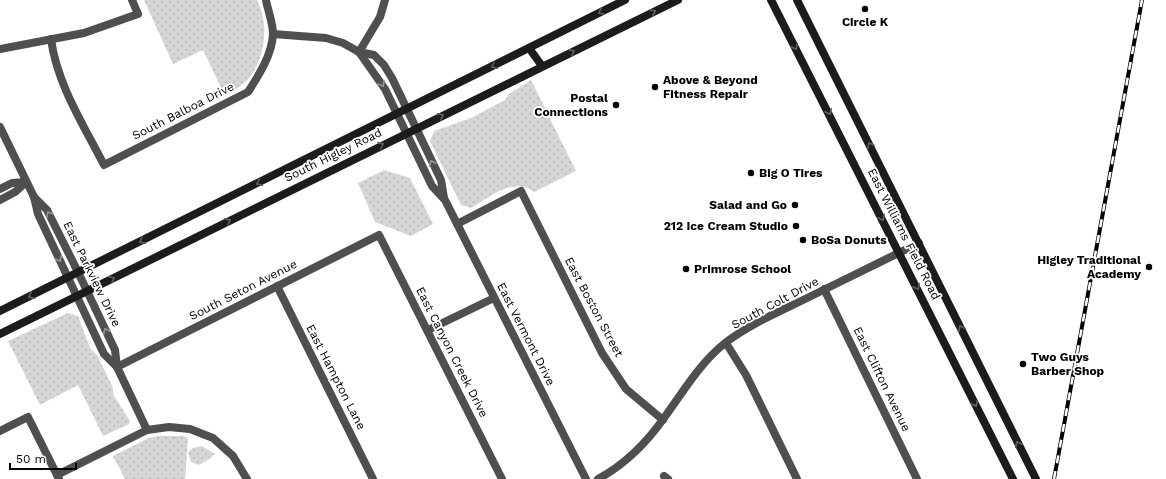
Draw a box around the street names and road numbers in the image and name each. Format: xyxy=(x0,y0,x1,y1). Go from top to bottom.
street label: South Balboa Drive xyxy=(130,79,236,143)
street label: South Higley Road xyxy=(282,125,384,185)
street label: East Williams Field Road xyxy=(865,166,943,302)
street label: East Parkview Drive xyxy=(60,219,124,329)
street label: East Boston Street xyxy=(562,255,626,359)
street label: South Seton Avenue xyxy=(187,257,299,323)
street label: South Colt Drive xyxy=(729,274,821,332)
street label: East Vermont Drive xyxy=(494,280,558,388)
street label: East Canyon Creek Drive xyxy=(413,285,491,420)
street label: East Hampton Lane xyxy=(303,322,369,432)
street label: East Clifton Avenue xyxy=(851,324,913,434)

